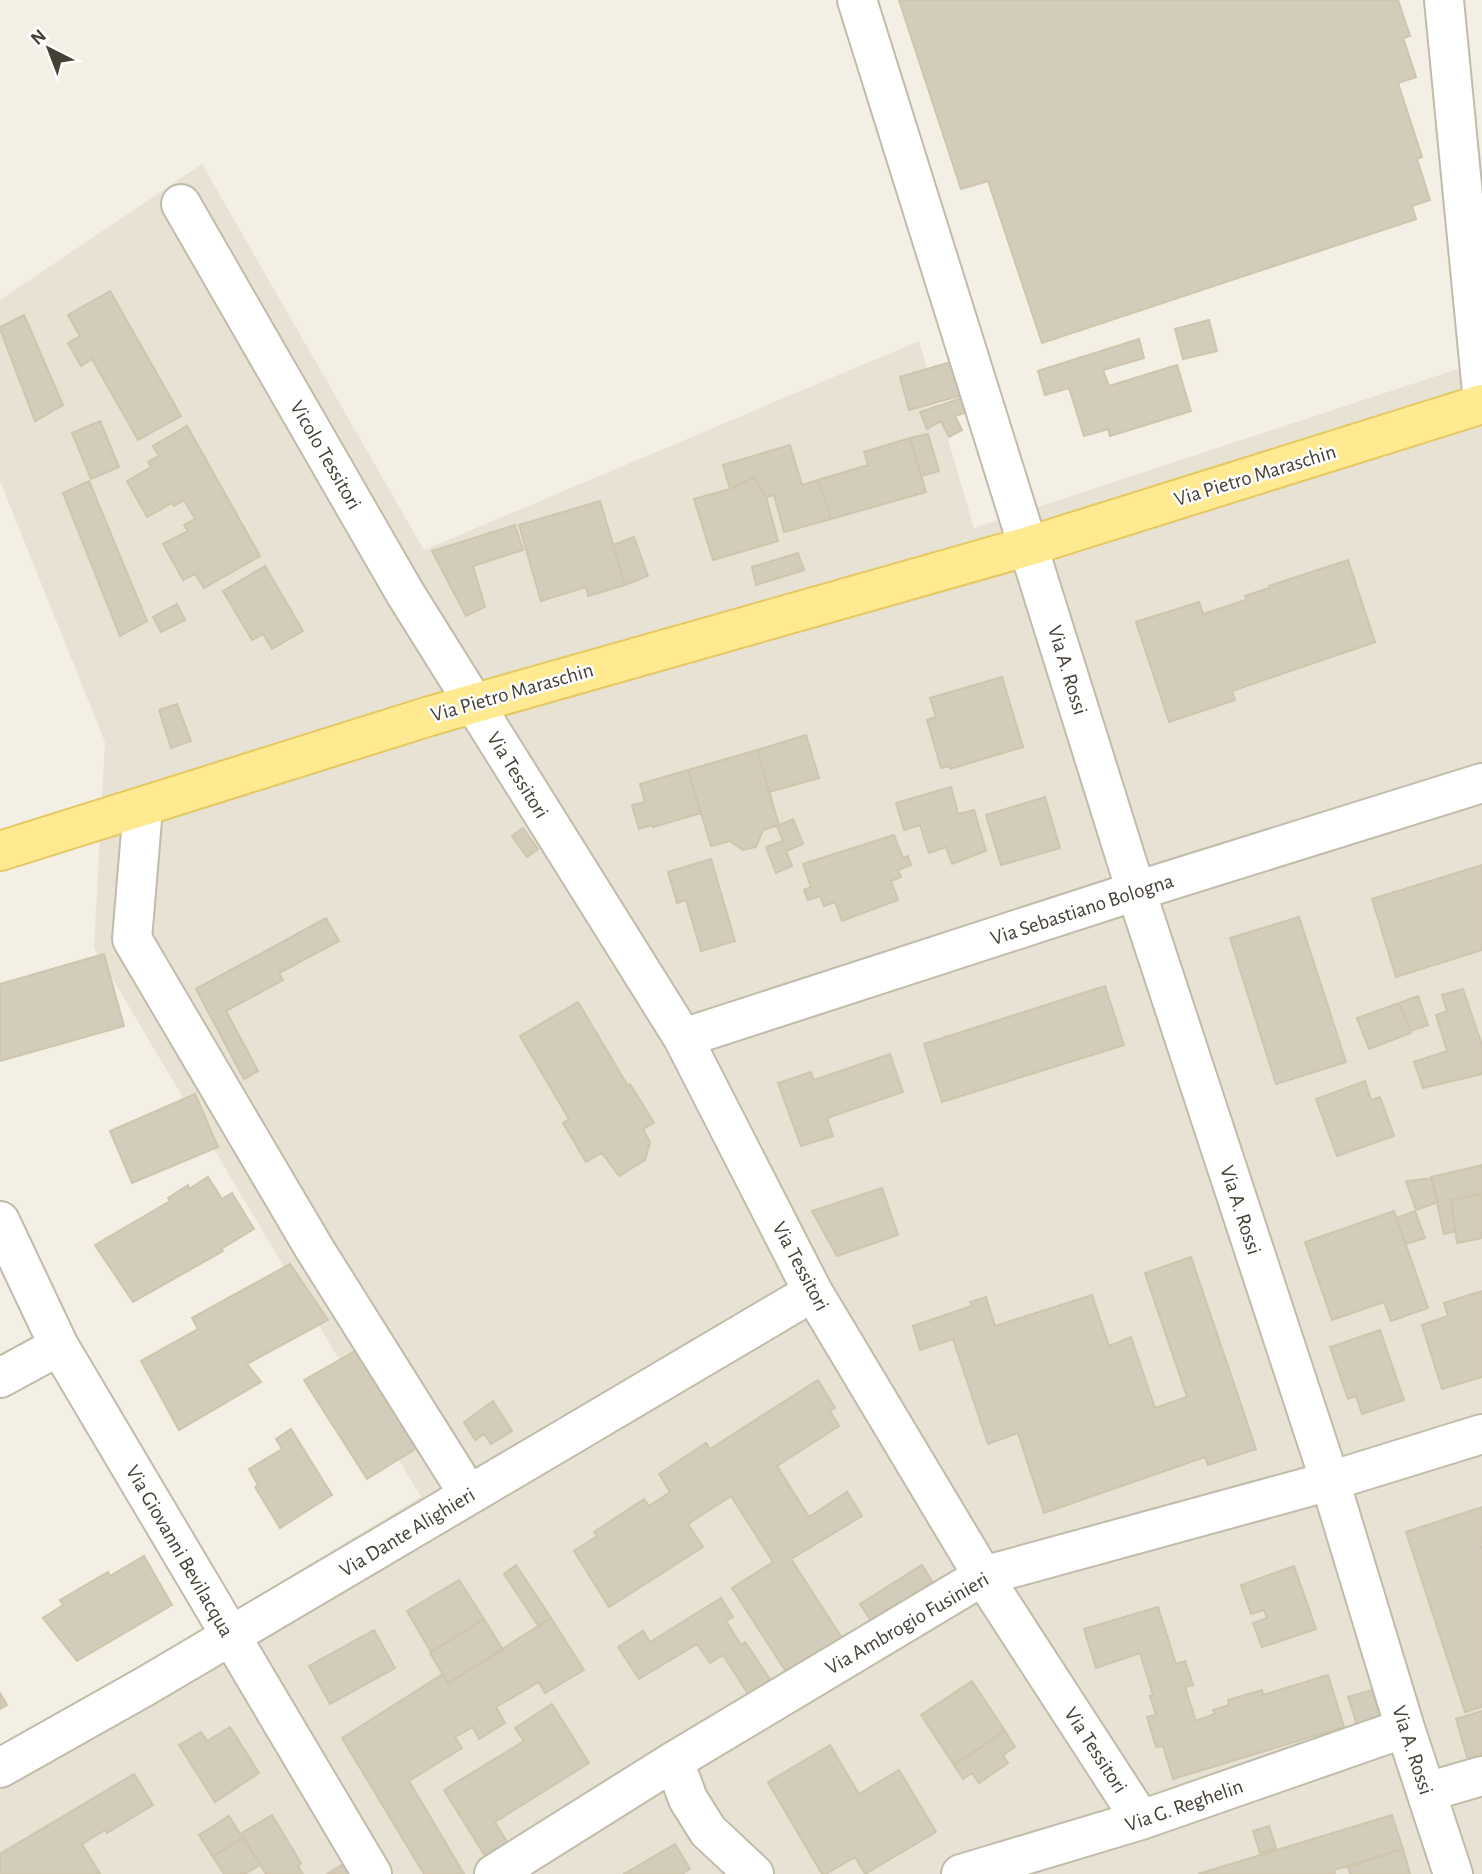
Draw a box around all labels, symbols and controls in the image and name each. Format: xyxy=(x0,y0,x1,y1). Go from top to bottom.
north arrow xyxy=(14,14,84,84)
text: N xyxy=(27,26,50,49)
street label: Vicolo Tessitori xyxy=(286,397,365,513)
street label: Via Pietro Maraschin xyxy=(1172,441,1338,510)
street label: Via A. Rossi xyxy=(1044,623,1091,717)
street label: Via Pietro Maraschin xyxy=(429,659,596,726)
street label: Via Tessitori xyxy=(483,728,552,822)
street label: Via Sebastiano Bologna xyxy=(988,870,1177,949)
street label: Via A. Rossi xyxy=(1216,1163,1265,1257)
street label: Via Tessitori xyxy=(768,1218,833,1314)
street label: Via Giovanni Bevilacqua xyxy=(122,1462,237,1641)
street label: Via Dante Alighieri xyxy=(336,1484,479,1581)
street label: Via Ambrogio Fusinieri xyxy=(822,1568,992,1679)
street label: Via A. Rossi xyxy=(1388,1703,1437,1797)
street label: Via Tessitori xyxy=(1060,1704,1131,1797)
street label: Via G. Reghelin xyxy=(1122,1775,1246,1835)

